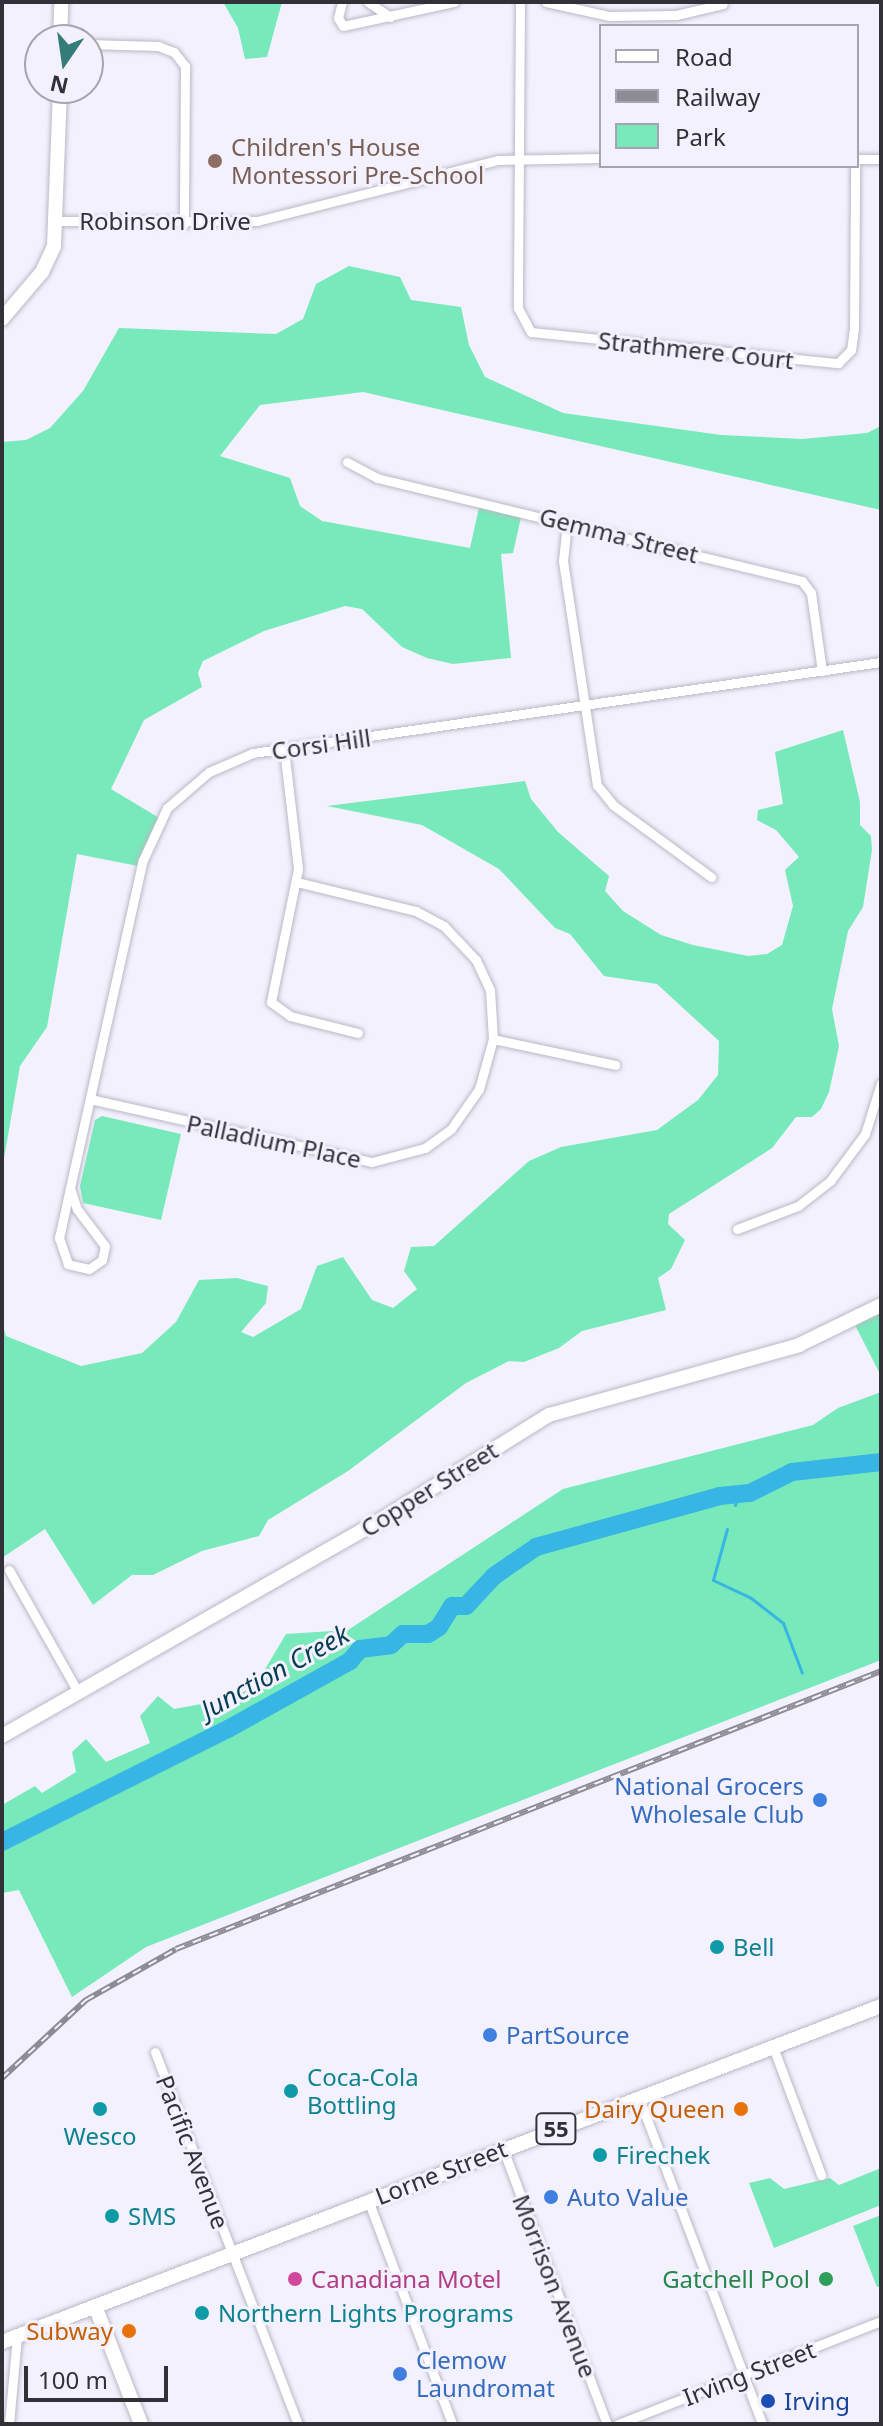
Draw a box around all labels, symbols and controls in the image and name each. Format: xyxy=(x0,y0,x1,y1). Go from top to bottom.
north arrow xyxy=(24,24,104,104)
legend xyxy=(599,24,859,168)
text: Road xyxy=(675,40,733,73)
text: N xyxy=(47,69,71,102)
text: Railway xyxy=(675,80,760,113)
text: Park xyxy=(675,120,726,153)
place label: Children's House Montessori Pre-School xyxy=(231,133,484,189)
marker: Children's House Montessori Pre-School xyxy=(206,152,224,170)
street label: Robinson Drive xyxy=(79,207,251,235)
street label: Strathmere Court xyxy=(597,325,795,375)
street label: Gemma Street xyxy=(537,501,701,569)
street label: Corsi Hill xyxy=(270,723,372,765)
street label: Palladium Place xyxy=(184,1108,364,1174)
street label: Copper Street xyxy=(355,1435,503,1543)
water label: Junction Creek xyxy=(195,1618,355,1726)
place label: National Grocers Wholesale Club xyxy=(614,1772,804,1828)
marker: National Grocers Wholesale Club xyxy=(811,1791,829,1809)
place label: Bell xyxy=(733,1933,775,1961)
marker: Bell xyxy=(708,1938,726,1956)
place label: PartSource xyxy=(506,2021,630,2049)
marker: PartSource xyxy=(481,2026,499,2044)
place label: Coca-Cola Bottling xyxy=(307,2063,419,2119)
street label: Pacific Avenue xyxy=(150,2071,236,2233)
marker: Coca-Cola Bottling xyxy=(282,2082,300,2100)
place label: Dairy Queen xyxy=(584,2095,725,2123)
marker: Wesco xyxy=(91,2100,109,2118)
marker: Dairy Queen xyxy=(732,2100,750,2118)
road number: 55 xyxy=(534,2111,578,2147)
place label: Wesco xyxy=(64,2122,136,2150)
street label: Lorne Street xyxy=(371,2134,511,2210)
place label: Firechek xyxy=(616,2141,710,2169)
marker: Firechek xyxy=(591,2146,609,2164)
place label: Auto Value xyxy=(567,2183,689,2211)
marker: Auto Value xyxy=(542,2188,560,2206)
street label: Morrison Avenue xyxy=(507,2190,603,2382)
place label: SMS xyxy=(128,2202,176,2230)
marker: SMS xyxy=(103,2207,121,2225)
place label: Canadiana Motel xyxy=(311,2265,502,2293)
place label: Gatchell Pool xyxy=(662,2265,810,2293)
marker: Canadiana Motel xyxy=(286,2270,304,2288)
marker: Gatchell Pool xyxy=(817,2270,835,2288)
place label: Northern Lights Programs xyxy=(218,2299,514,2327)
marker: Northern Lights Programs xyxy=(193,2304,211,2322)
place label: Subway xyxy=(26,2317,113,2345)
marker: Subway xyxy=(120,2322,138,2340)
street label: Irving Street xyxy=(679,2335,819,2411)
place label: Clemow Laundromat xyxy=(416,2346,555,2402)
scale bar xyxy=(28,2350,172,2400)
text: 100 m xyxy=(38,2363,108,2396)
marker: Clemow Laundromat xyxy=(391,2365,409,2383)
place label: Irving xyxy=(784,2387,850,2415)
marker: Irving xyxy=(759,2392,777,2410)

